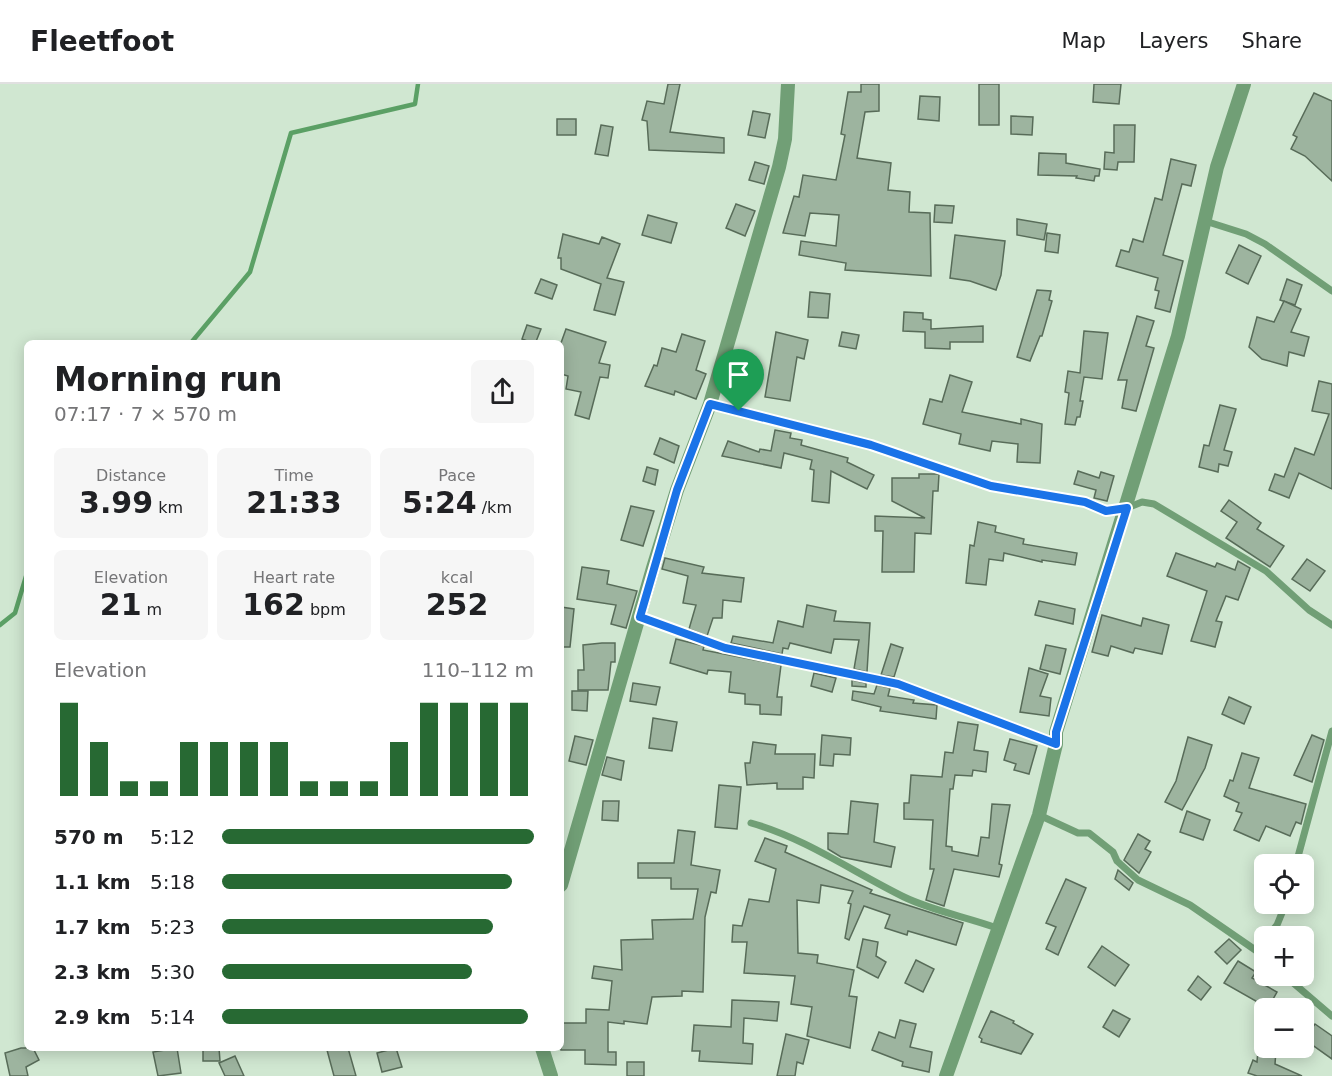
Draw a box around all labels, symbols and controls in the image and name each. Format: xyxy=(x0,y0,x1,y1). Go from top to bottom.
text: Fleetfoot xyxy=(30,25,174,58)
text: Map xyxy=(1062,29,1106,53)
text: Layers xyxy=(1139,29,1208,53)
text: Share xyxy=(1241,29,1302,53)
pin xyxy=(713,349,764,411)
icon: arrive xyxy=(722,358,755,391)
text: Morning run xyxy=(54,360,282,399)
button: share xyxy=(471,360,534,423)
text: 07:17 · 7 × 570 m xyxy=(54,402,237,426)
text: Distance xyxy=(96,466,166,485)
text: Time xyxy=(274,466,314,485)
text: Pace xyxy=(438,466,476,485)
text: 3.99 xyxy=(79,485,153,520)
text: 21:33 xyxy=(246,485,342,520)
text: 5:24 xyxy=(402,485,477,520)
text: km xyxy=(153,498,183,517)
text: /km xyxy=(477,498,512,517)
text: Elevation xyxy=(94,568,168,587)
text: Heart rate xyxy=(253,568,335,587)
text: kcal xyxy=(441,568,473,587)
text: 21 xyxy=(100,587,142,622)
text: 162 xyxy=(242,587,305,622)
text: 252 xyxy=(426,587,488,622)
text: m xyxy=(142,600,162,619)
text: bpm xyxy=(305,600,346,619)
text: Elevation xyxy=(54,658,147,682)
text: 110–112 m xyxy=(422,658,534,682)
text: 570 m xyxy=(54,825,124,849)
text: 5:12 xyxy=(150,825,195,849)
map controls xyxy=(1254,854,1314,1058)
button: locate xyxy=(1254,854,1314,914)
text: 1.1 km xyxy=(54,870,131,894)
text: 5:18 xyxy=(150,870,195,894)
text: 1.7 km xyxy=(54,915,131,939)
text: 5:23 xyxy=(150,915,195,939)
button: + xyxy=(1254,926,1314,986)
text: 2.3 km xyxy=(54,960,131,984)
text: 5:30 xyxy=(150,960,195,984)
button: − xyxy=(1254,998,1314,1058)
text: 2.9 km xyxy=(54,1005,131,1029)
text: 5:14 xyxy=(150,1005,195,1029)

